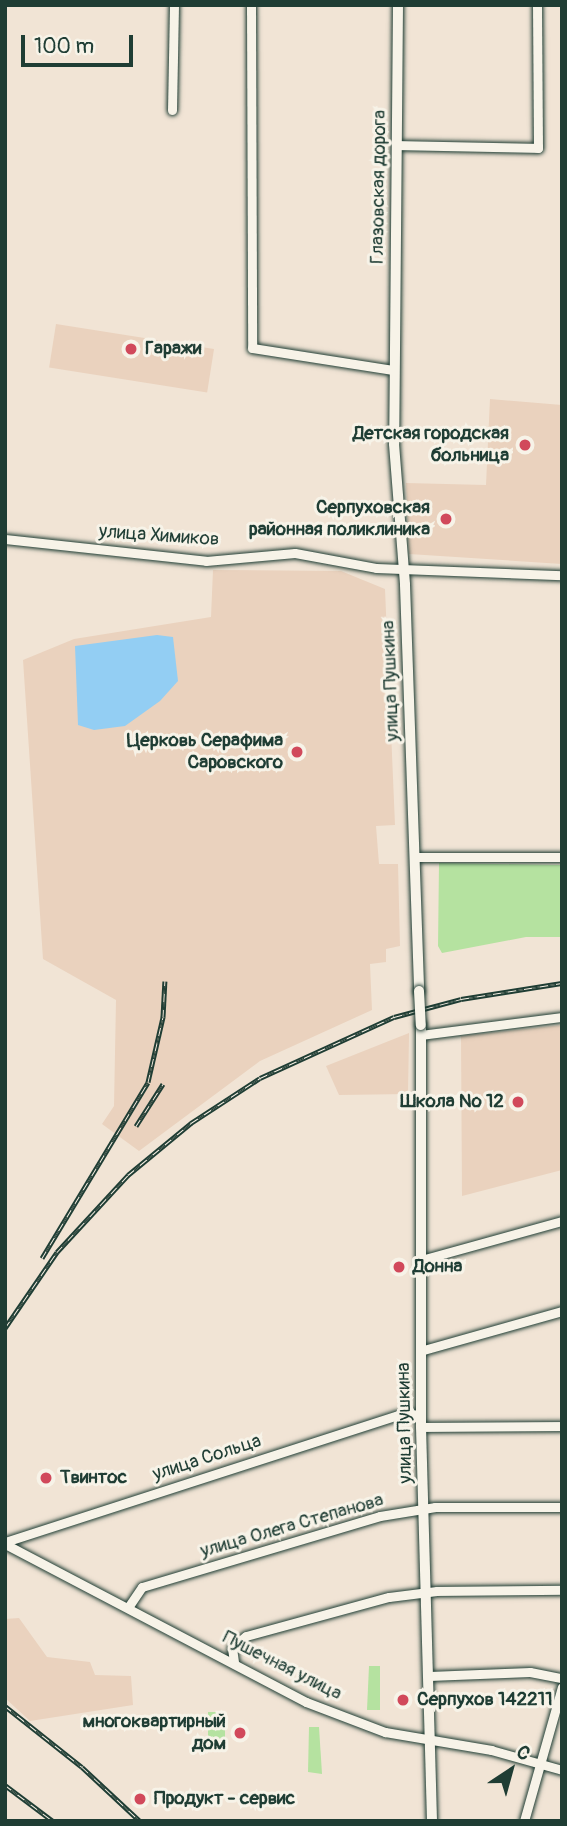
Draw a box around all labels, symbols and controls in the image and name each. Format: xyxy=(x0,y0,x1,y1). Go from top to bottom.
scale bar xyxy=(24,21,136,65)
text: 100 m xyxy=(34,33,94,60)
street label: Глазовская дорога xyxy=(366,110,392,264)
place label: Гаражи xyxy=(145,338,201,360)
marker: Гаражи xyxy=(123,341,139,357)
place label: Детская городская больница xyxy=(353,423,509,467)
marker: Детская городская больница xyxy=(515,435,535,455)
place label: Серпуховская районная поликлиника xyxy=(249,497,430,541)
marker: Серпуховская районная поликлиника xyxy=(436,509,456,529)
street label: улица Химиков xyxy=(98,520,220,552)
street label: улица Пушкина xyxy=(377,620,405,742)
place label: Церковь Серафима Саровского xyxy=(127,730,283,774)
marker: Церковь Серафима Саровского xyxy=(289,744,305,760)
place label: Школа № 12 xyxy=(400,1091,504,1113)
marker: Школа № 12 xyxy=(510,1094,526,1110)
place label: Донна xyxy=(413,1256,462,1278)
marker: Донна xyxy=(391,1259,407,1275)
street label: улица Пушкина xyxy=(393,1362,417,1484)
street label: улица Сольца xyxy=(150,1430,264,1486)
place label: Твинтос xyxy=(60,1467,127,1489)
marker: Твинтос xyxy=(38,1470,54,1486)
street label: улица Олега Степанова xyxy=(198,1489,386,1563)
street label: Пушечная улица xyxy=(219,1626,345,1706)
place label: Серпухов 142211 xyxy=(417,1689,553,1711)
marker: Серпухов 142211 xyxy=(395,1692,411,1708)
place label: многоквартирный дом xyxy=(82,1711,226,1755)
marker: многоквартирный дом xyxy=(232,1725,248,1741)
north arrow xyxy=(476,1735,546,1805)
text: С xyxy=(512,1740,535,1766)
place label: Продукт - сервис xyxy=(154,1788,295,1810)
marker: Продукт - сервис xyxy=(132,1791,148,1807)

